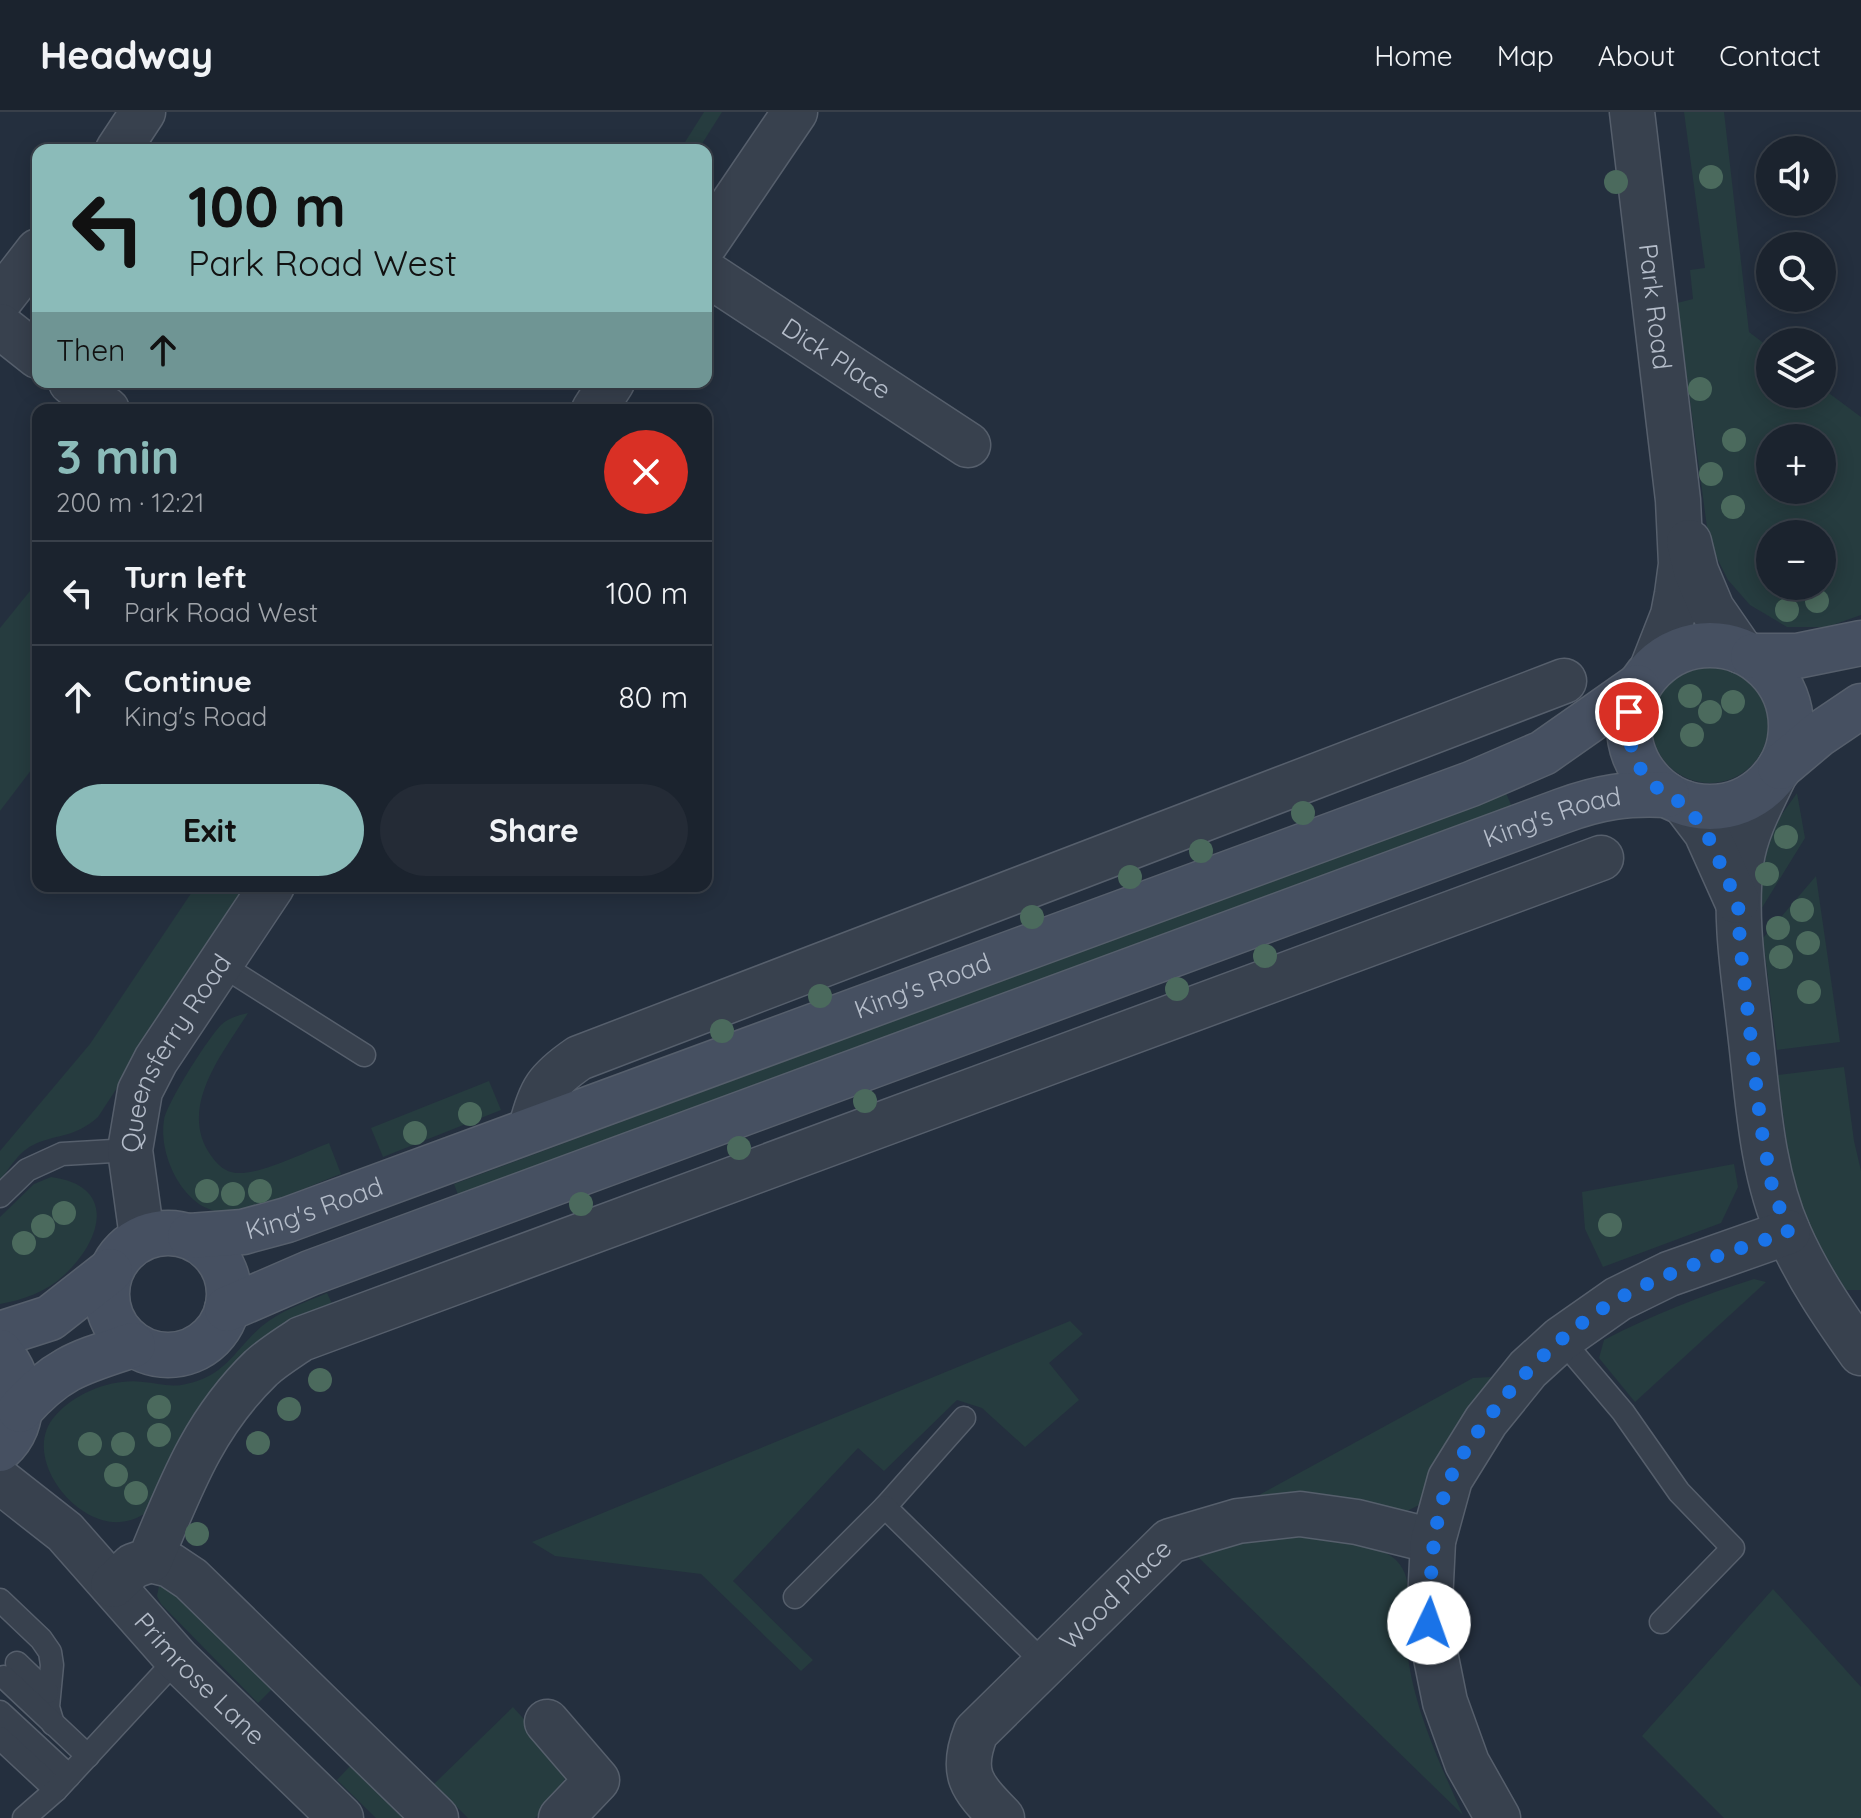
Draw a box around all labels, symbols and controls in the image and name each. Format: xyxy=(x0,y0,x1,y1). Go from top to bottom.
text: Headway xyxy=(40,31,213,79)
text: Home xyxy=(1374,38,1453,73)
text: Map xyxy=(1497,38,1554,73)
text: About xyxy=(1598,38,1675,73)
text: Contact xyxy=(1719,38,1821,73)
map controls xyxy=(1756,136,1836,600)
button: sound xyxy=(1756,136,1836,216)
text: 100 m xyxy=(188,171,346,241)
icon: left xyxy=(56,176,160,280)
button: search xyxy=(1756,232,1836,312)
text: Park Road West xyxy=(188,240,457,285)
street label: Park Road xyxy=(1632,242,1679,371)
street label: Dick Place xyxy=(776,310,898,406)
icon: ahead xyxy=(141,328,185,372)
button: layers xyxy=(1756,328,1836,408)
text: Then xyxy=(56,331,125,369)
button: + xyxy=(1756,424,1836,504)
text: 3 min xyxy=(56,426,179,486)
button: close xyxy=(604,430,688,514)
text: 200 m · 12:21 xyxy=(56,486,204,519)
button: − xyxy=(1756,520,1836,600)
text: Turn left xyxy=(124,558,247,596)
icon: left xyxy=(56,571,100,615)
text: 100 m xyxy=(606,574,688,612)
text: Park Road West xyxy=(124,596,318,629)
text: Continue xyxy=(124,662,252,700)
icon: ahead xyxy=(56,675,100,719)
text: 80 m xyxy=(618,678,688,716)
pin xyxy=(1595,678,1663,746)
icon: arrive xyxy=(1607,690,1651,734)
text: King's Road xyxy=(124,700,267,733)
street label: King's Road xyxy=(1479,779,1623,855)
button: Exit xyxy=(56,784,364,876)
button: Share xyxy=(380,784,688,876)
street label: King's Road xyxy=(849,945,995,1026)
street label: Queensferry Road xyxy=(113,947,238,1155)
street label: King's Road xyxy=(242,1169,387,1247)
street label: Wood Place xyxy=(1052,1532,1178,1657)
position arrow xyxy=(1387,1581,1471,1665)
street label: Primrose Lane xyxy=(128,1605,273,1752)

